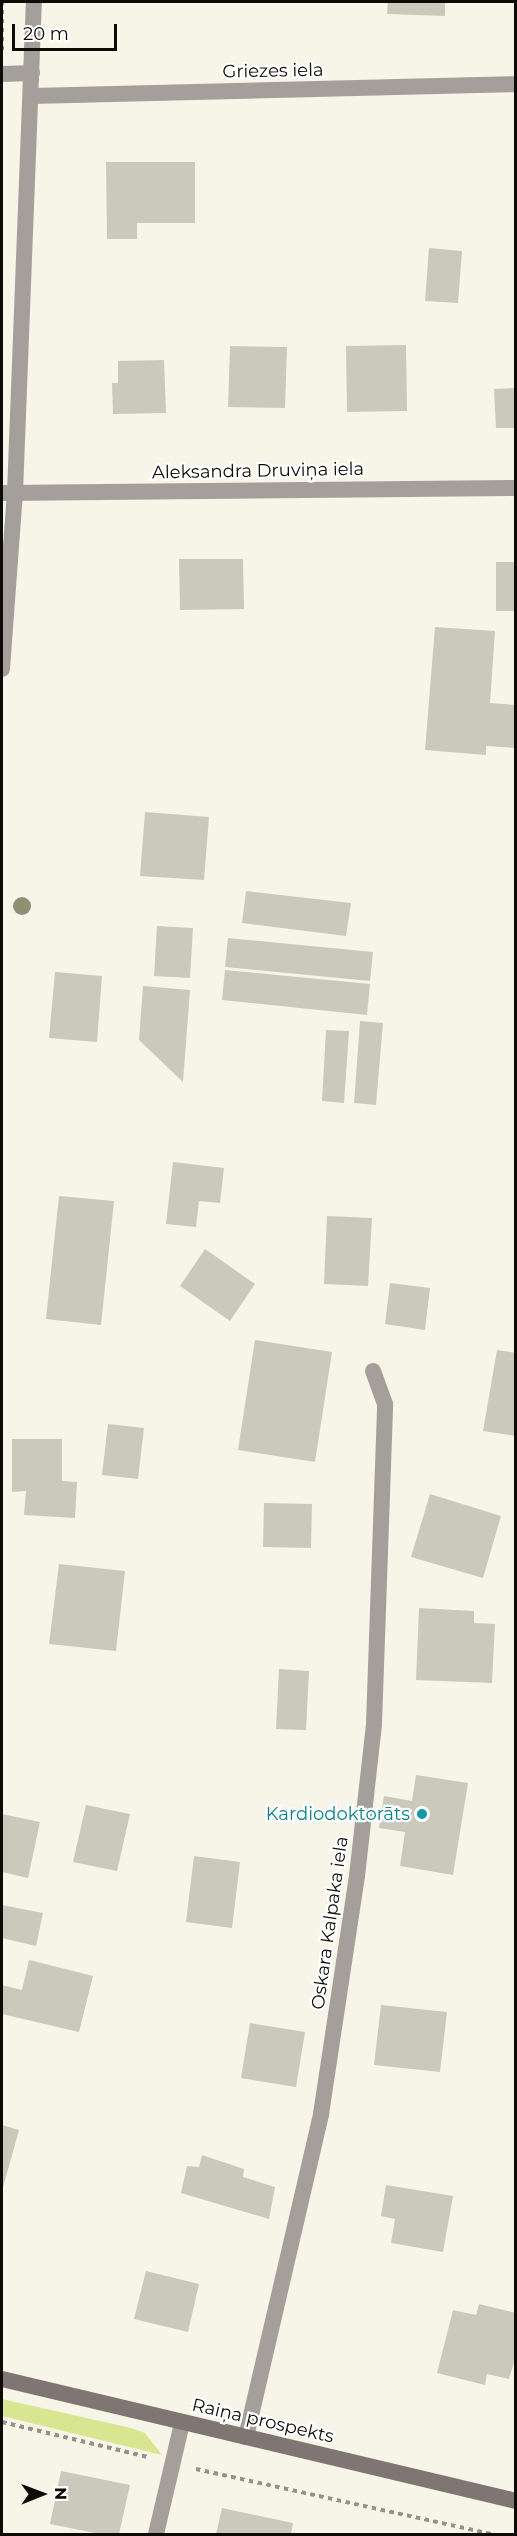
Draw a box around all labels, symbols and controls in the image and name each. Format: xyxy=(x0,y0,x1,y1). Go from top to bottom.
scale bar xyxy=(15,12,120,50)
text: 20 m xyxy=(23,23,69,45)
street label: Griezes iela xyxy=(222,59,324,83)
street label: Aleksandra Druviņa iela xyxy=(152,458,364,484)
place label: Kardiodoktorāts xyxy=(266,1803,410,1825)
marker: Kardiodoktorāts xyxy=(415,1807,429,1821)
street label: Oskara Kalpaka iela xyxy=(307,1835,353,2011)
street label: Raiņa prospekts xyxy=(190,2394,336,2448)
north arrow xyxy=(12,2464,72,2524)
text: N xyxy=(51,2487,70,2500)

